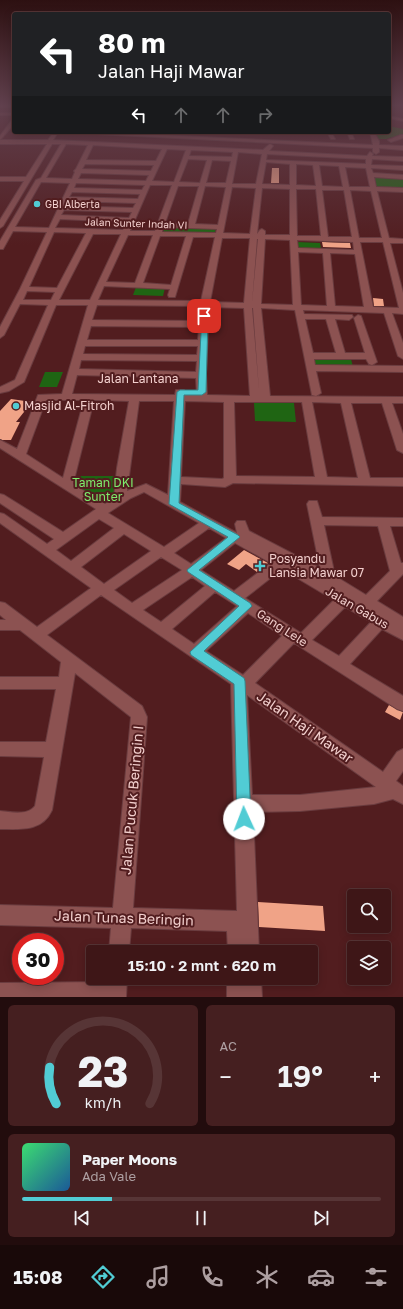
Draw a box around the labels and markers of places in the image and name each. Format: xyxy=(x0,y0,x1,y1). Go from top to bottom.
place label: GBI Alberta xyxy=(45,198,100,210)
marker: GBI Alberta xyxy=(32,199,42,209)
pin xyxy=(187,299,221,333)
place label: Masjid Al-Fitroh xyxy=(24,398,114,413)
marker: Masjid Al-Fitroh xyxy=(11,401,21,411)
place label: Posyandu Lansia Mawar 07 xyxy=(269,551,364,580)
marker: Posyandu Lansia Mawar 07 xyxy=(254,560,266,572)

